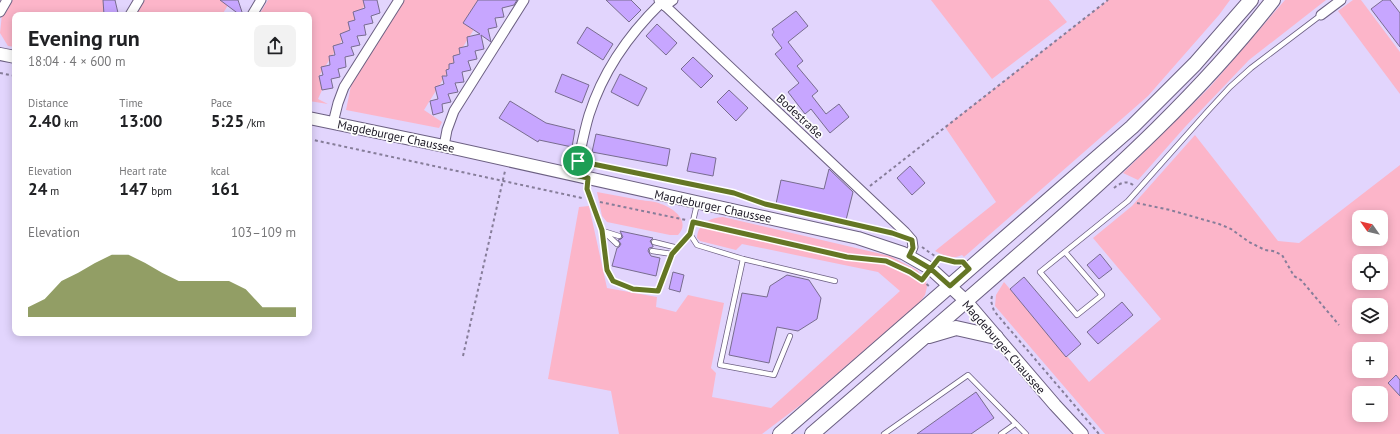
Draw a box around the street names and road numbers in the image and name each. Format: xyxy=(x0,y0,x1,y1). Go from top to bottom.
street label: Bodestraße xyxy=(774,91,826,141)
street label: Magdeburger Chaussee xyxy=(336,116,456,156)
street label: Magdeburger Chaussee xyxy=(653,186,773,226)
street label: Magdeburger Chaussee xyxy=(959,297,1049,397)

